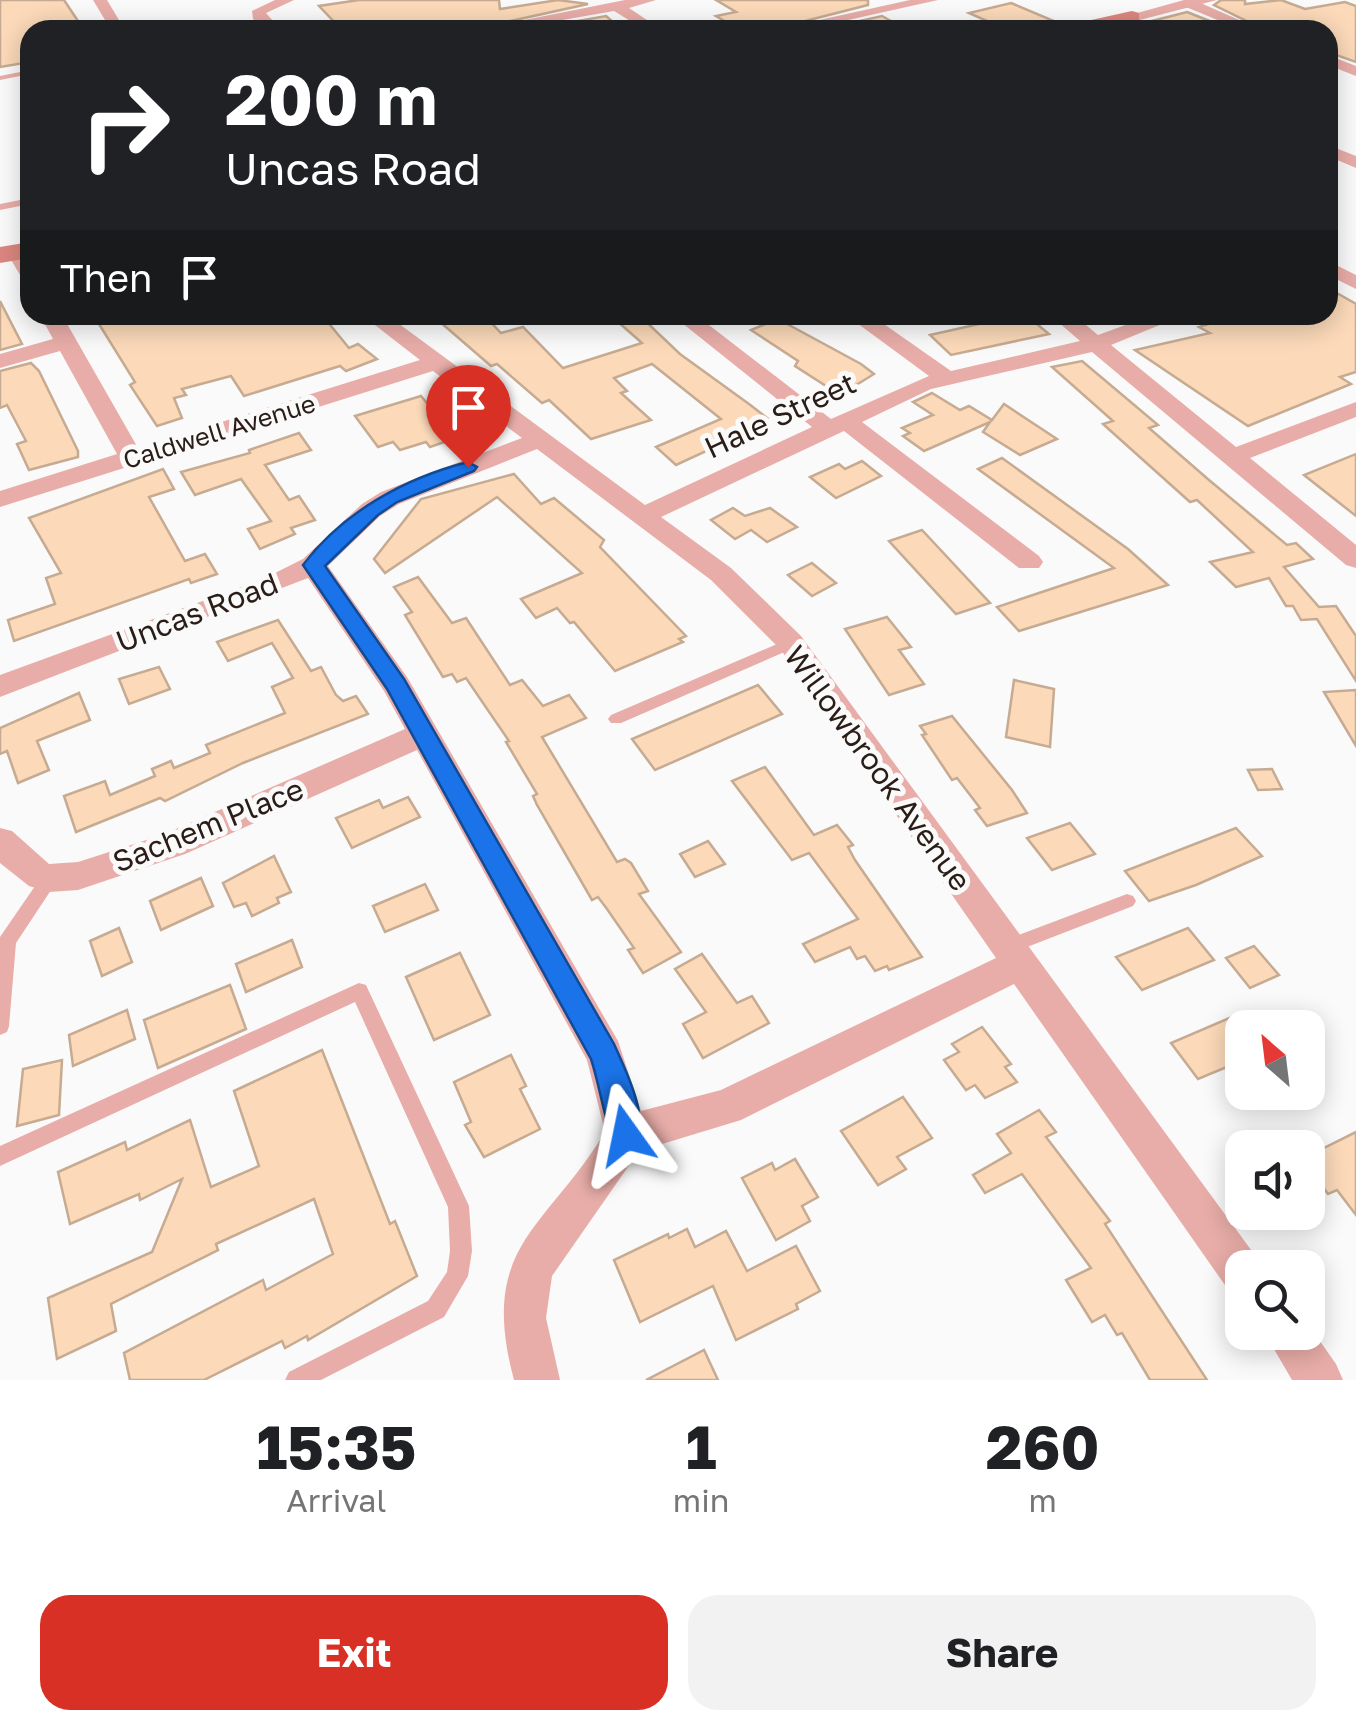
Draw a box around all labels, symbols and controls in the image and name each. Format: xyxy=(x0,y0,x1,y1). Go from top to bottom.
text: 200 m xyxy=(225,56,437,140)
icon: right xyxy=(60,60,190,190)
text: Uncas Road xyxy=(225,141,481,195)
icon: arrive xyxy=(172,250,227,305)
text: Then xyxy=(60,255,152,300)
street label: Hale Street xyxy=(699,364,861,466)
pin xyxy=(426,365,511,468)
icon: arrive xyxy=(441,380,496,435)
street label: Caldwell Avenue xyxy=(119,387,319,475)
street label: Uncas Road xyxy=(111,565,283,659)
street label: Willowbrook Avenue xyxy=(777,639,979,897)
street label: Sachem Place xyxy=(107,770,309,880)
north arrow xyxy=(1225,1010,1325,1110)
map controls xyxy=(1225,1010,1325,1350)
position arrow xyxy=(574,1083,678,1187)
button: sound xyxy=(1225,1130,1325,1230)
button: search xyxy=(1225,1250,1325,1350)
text: 15:35 xyxy=(256,1410,416,1482)
text: 1 xyxy=(686,1410,717,1482)
text: 260 xyxy=(986,1410,1100,1482)
text: Arrival xyxy=(286,1481,387,1519)
text: min xyxy=(673,1481,729,1519)
text: m xyxy=(1029,1481,1057,1519)
button: Exit xyxy=(40,1595,668,1710)
button: Share xyxy=(688,1595,1316,1710)

